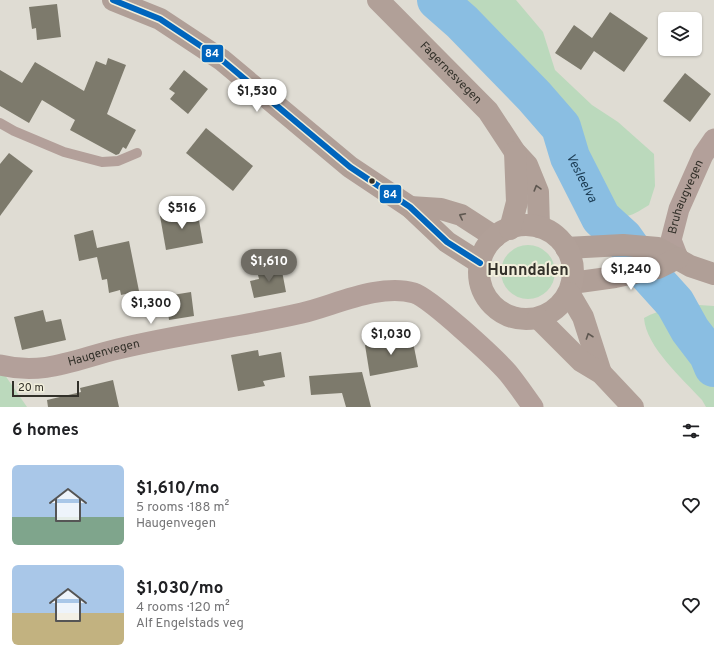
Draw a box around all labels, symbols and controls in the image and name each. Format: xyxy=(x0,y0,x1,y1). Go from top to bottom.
map controls xyxy=(658,12,702,56)
button: layers xyxy=(658,12,702,56)
street label: Fagernesvegen xyxy=(416,39,485,108)
line badge: 84 xyxy=(201,44,224,63)
text: 84 xyxy=(205,47,219,61)
pin: $1,530 xyxy=(224,79,290,113)
text: $1,530 xyxy=(237,84,277,100)
water label: Vesleelva xyxy=(562,151,600,206)
street label: Bruhaugvegen xyxy=(665,157,708,236)
unlabelled marker xyxy=(367,176,377,186)
line badge: 84 xyxy=(379,184,402,204)
one-way arrow xyxy=(533,185,542,192)
text: 84 xyxy=(383,188,397,202)
pin: $516 xyxy=(158,196,206,230)
text: $516 xyxy=(168,201,196,217)
one-way arrow xyxy=(459,213,467,221)
pin: $1,610 xyxy=(236,249,302,283)
text: $1,610 xyxy=(250,254,288,270)
pin: $1,240 xyxy=(598,257,664,291)
district label: Hunndalen xyxy=(487,261,569,281)
text: $1,240 xyxy=(610,262,652,278)
pin: $1,300 xyxy=(118,291,184,325)
text: $1,300 xyxy=(130,296,172,312)
pin: $1,030 xyxy=(358,322,424,356)
text: $1,030 xyxy=(370,327,412,343)
one-way arrow xyxy=(586,332,594,339)
street label: Haugenvegen xyxy=(66,336,141,371)
scale bar xyxy=(12,379,79,398)
text: 20 m xyxy=(18,381,44,395)
text: 6 homes xyxy=(12,420,79,442)
icon: filters xyxy=(680,420,702,442)
text: $1,610/mo xyxy=(136,478,219,500)
icon: home xyxy=(44,481,92,529)
icon: heart xyxy=(680,494,702,516)
text: 5 rooms · 188 m² xyxy=(136,500,229,516)
text: Haugenvegen xyxy=(136,516,216,532)
text: $1,030/mo xyxy=(136,578,223,600)
icon: home xyxy=(44,581,92,629)
icon: heart xyxy=(680,594,702,616)
text: 4 rooms · 120 m² xyxy=(136,600,230,616)
text: Alf Engelstads veg xyxy=(136,616,244,632)

